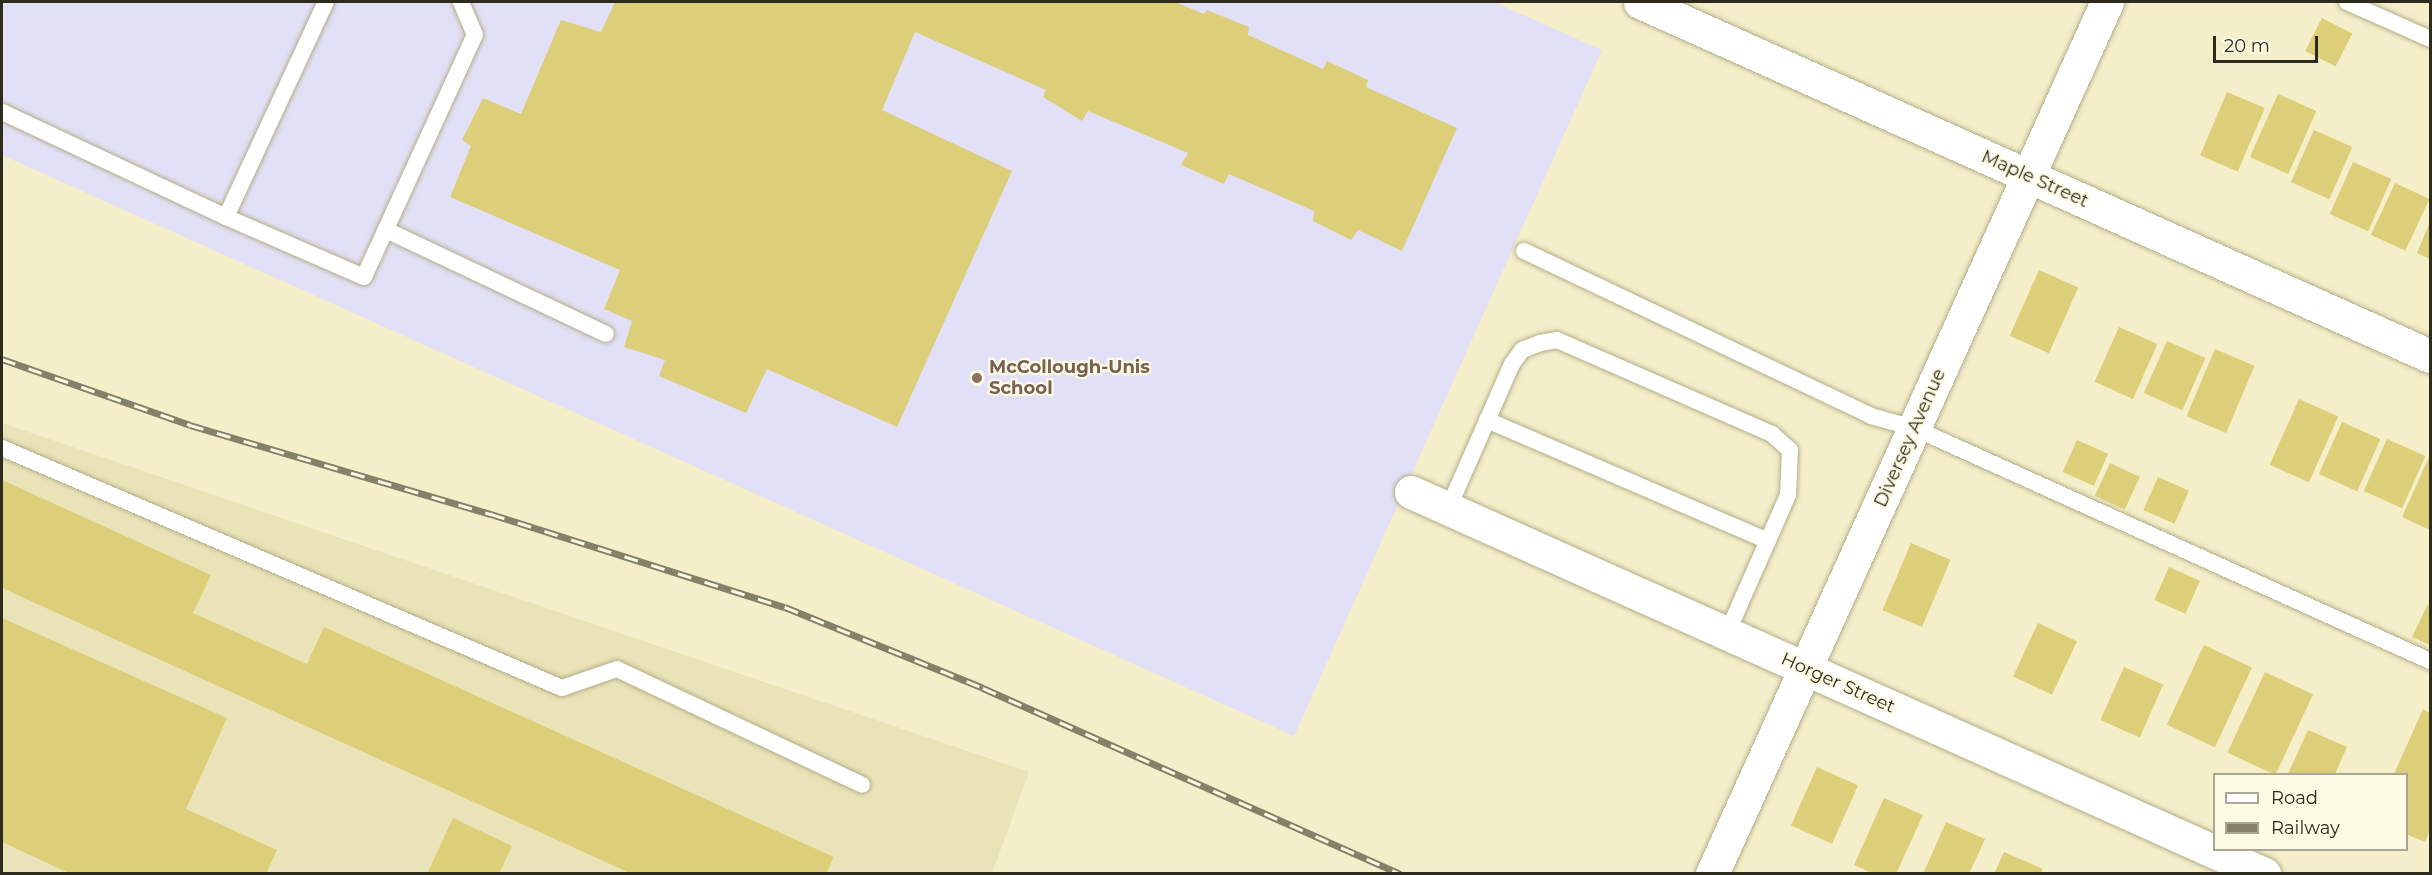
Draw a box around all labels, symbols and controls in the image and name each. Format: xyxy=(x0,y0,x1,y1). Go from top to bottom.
scale bar xyxy=(2216,24,2321,62)
text: 20 m xyxy=(2224,35,2270,57)
street label: Maple Street xyxy=(1978,146,2092,212)
place label: McCollough-Unis School xyxy=(989,357,1150,400)
street label: Diversey Avenue xyxy=(1870,365,1950,511)
marker: McCollough-Unis School xyxy=(970,371,984,385)
street label: Horger Street xyxy=(1778,648,1898,718)
legend xyxy=(2213,773,2408,851)
text: Road xyxy=(2271,787,2318,809)
text: Railway xyxy=(2271,817,2340,839)

